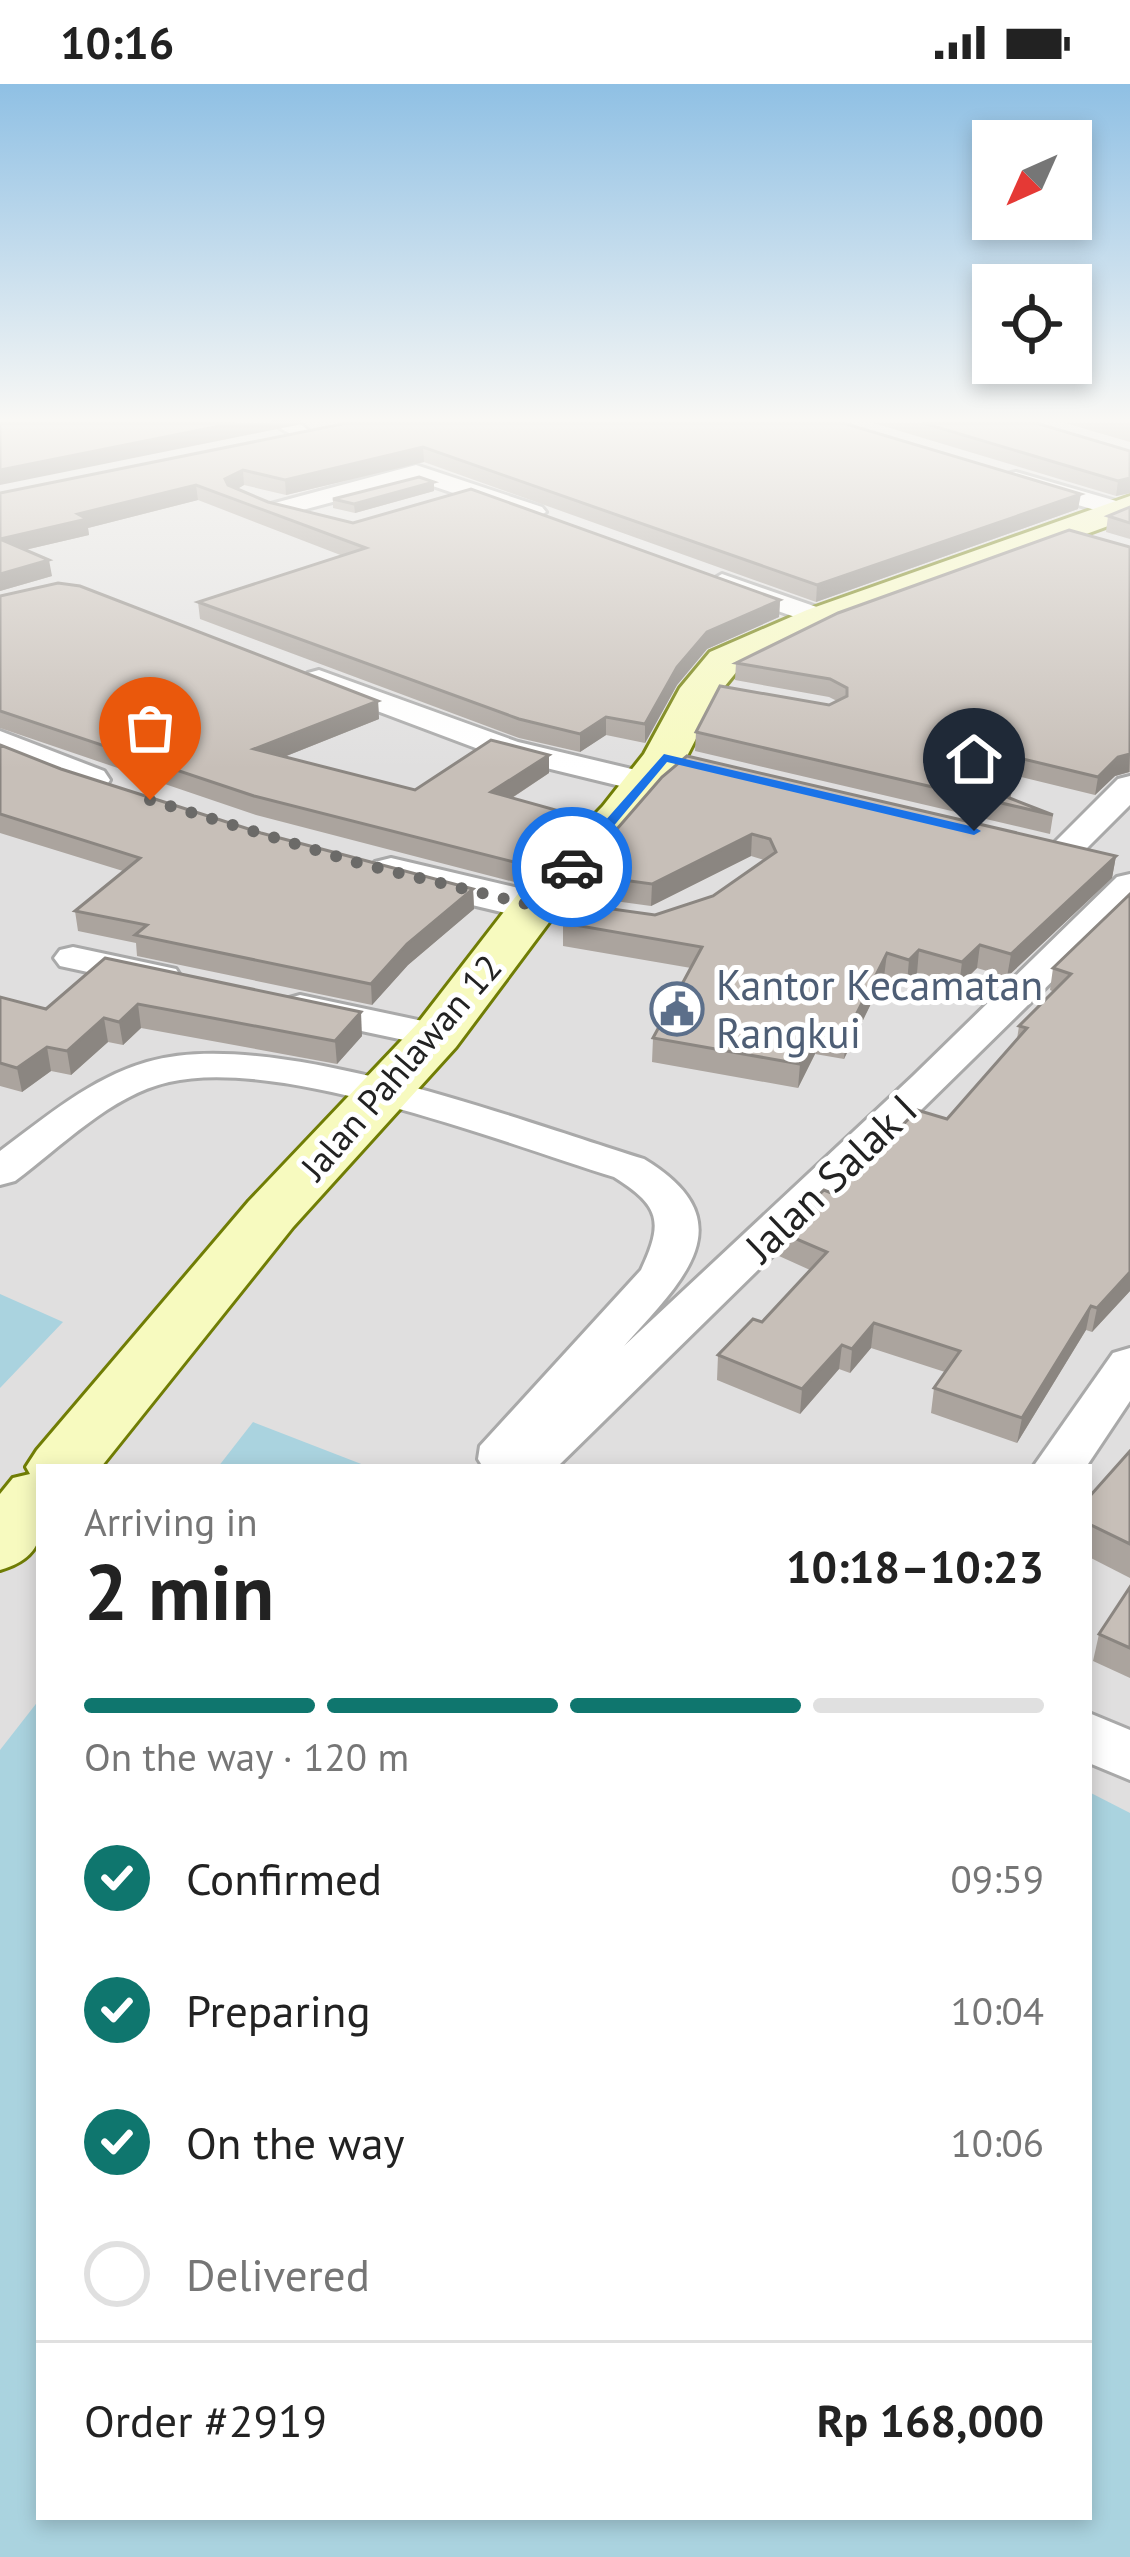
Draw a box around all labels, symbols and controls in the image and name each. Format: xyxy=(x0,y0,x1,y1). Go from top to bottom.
text: 10:16 xyxy=(60,13,174,71)
north arrow xyxy=(972,120,1092,240)
map controls xyxy=(972,120,1092,384)
button: locate xyxy=(972,264,1092,384)
pin xyxy=(99,677,201,800)
icon: bag xyxy=(117,695,183,761)
pin xyxy=(923,708,1025,831)
icon: home xyxy=(941,726,1007,792)
courier xyxy=(512,807,632,927)
icon: car xyxy=(539,834,605,900)
street label: Jalan Pahlawan 12 xyxy=(289,944,511,1191)
place label: Kantor Kecamatan Rangkui xyxy=(716,957,1043,1060)
public building icon: Kantor Kecamatan Rangkui xyxy=(649,981,705,1037)
street label: Jalan Salak I xyxy=(731,1082,928,1275)
text: Arriving in xyxy=(84,1496,258,1547)
text: 10:18–10:23 xyxy=(786,1537,1044,1595)
text: 2 min xyxy=(84,1541,274,1642)
text: On the way · 120 m xyxy=(84,1731,409,1782)
icon: check xyxy=(84,1845,150,1911)
text: Confirmed xyxy=(186,1849,382,1907)
text: 09:59 xyxy=(950,1853,1044,1904)
icon: check xyxy=(84,1977,150,2043)
text: Preparing xyxy=(186,1981,371,2039)
text: 10:04 xyxy=(950,1985,1044,2036)
icon: check xyxy=(84,2109,150,2175)
text: On the way xyxy=(186,2113,405,2171)
text: 10:06 xyxy=(950,2117,1044,2168)
text: Delivered xyxy=(186,2245,370,2303)
text: Order #2919 xyxy=(84,2391,327,2449)
text: Rp 168,000 xyxy=(817,2391,1044,2449)

